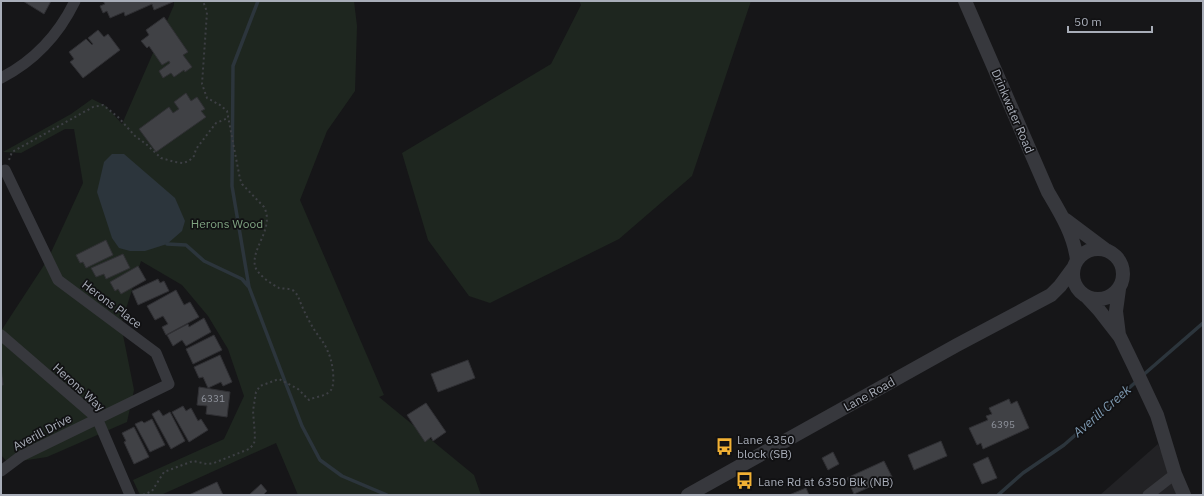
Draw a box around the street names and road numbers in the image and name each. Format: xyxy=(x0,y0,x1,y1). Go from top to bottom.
street label: Drinkwater Road xyxy=(989,67,1037,155)
street label: Herons Place xyxy=(79,277,145,332)
street label: Herons Way xyxy=(50,360,108,414)
street label: Lane Road xyxy=(841,374,897,414)
street label: Averill Drive xyxy=(10,410,74,454)

